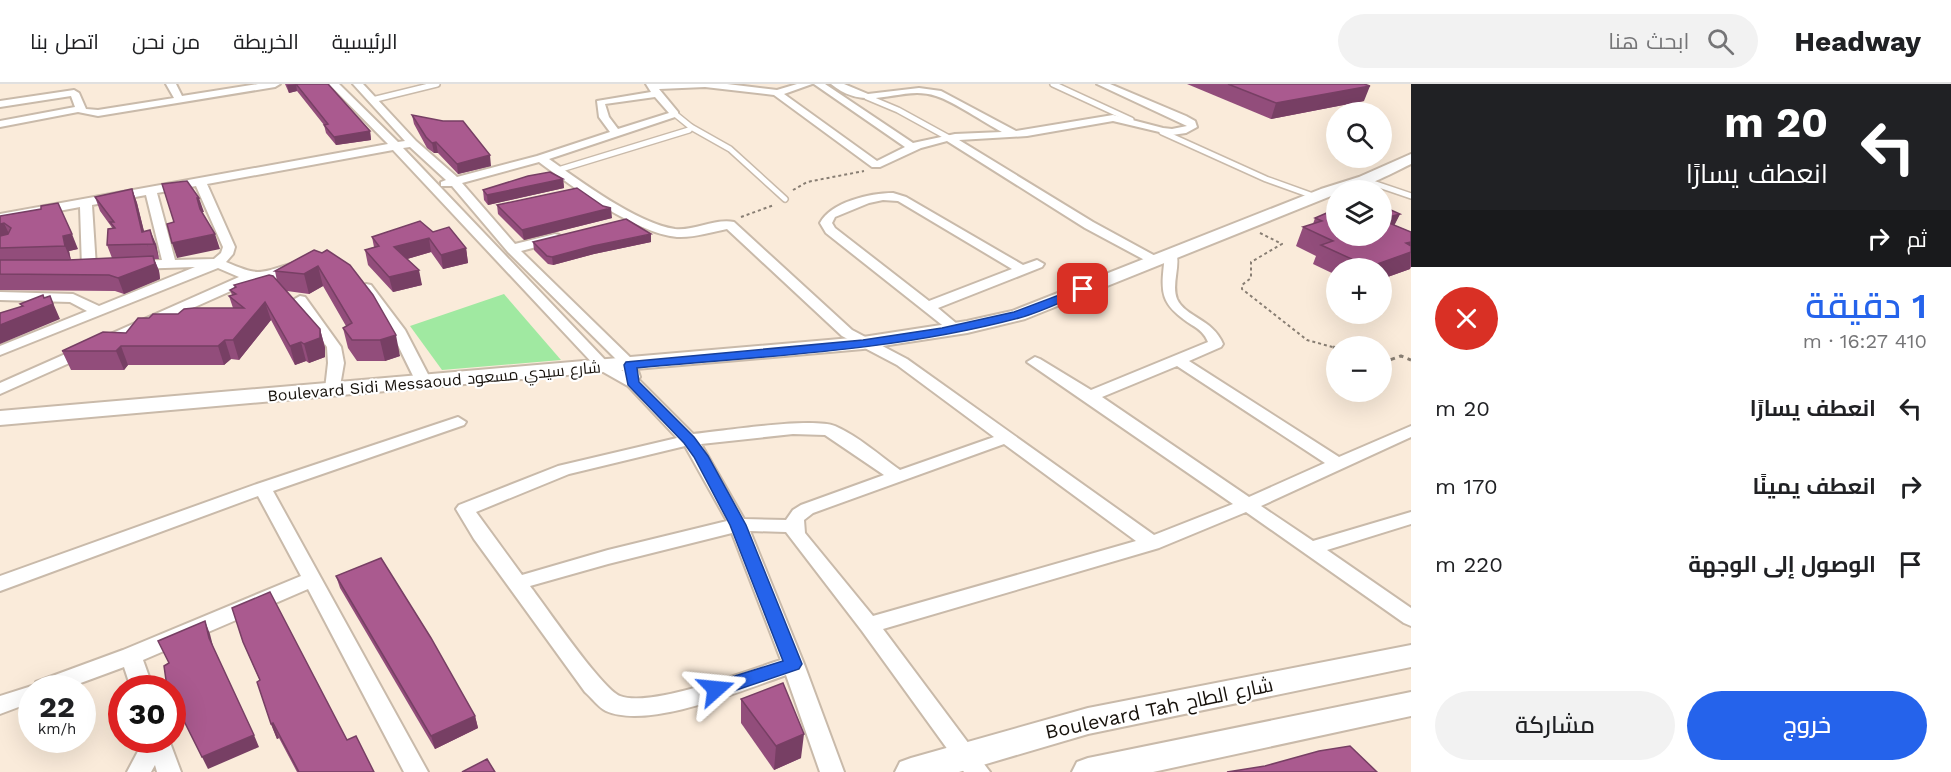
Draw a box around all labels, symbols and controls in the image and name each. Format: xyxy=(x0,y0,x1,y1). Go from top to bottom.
search box xyxy=(1338,14,1758,68)
icon: search xyxy=(1704,25,1737,58)
text: Headway xyxy=(1794,25,1921,58)
text: اتصل بنا xyxy=(30,29,99,54)
text: من نحن xyxy=(132,29,200,54)
text: الخريطة xyxy=(233,29,299,54)
text: الرئيسية xyxy=(332,29,398,54)
text: ابحث هنا xyxy=(1608,29,1689,54)
text: 20 m xyxy=(1724,98,1828,147)
map controls xyxy=(1326,102,1392,402)
button: search xyxy=(1326,102,1392,168)
icon: left xyxy=(1849,108,1927,186)
text: انعطف يسارًا xyxy=(1686,158,1828,190)
button: layers xyxy=(1326,180,1392,246)
icon: right xyxy=(1862,222,1895,255)
text: ثم xyxy=(1907,227,1927,252)
button: + xyxy=(1326,258,1392,324)
pin xyxy=(1057,263,1108,314)
icon: arrive xyxy=(1066,272,1099,305)
text: 1 دقيقة xyxy=(1805,285,1927,327)
button: close xyxy=(1435,287,1498,350)
text: 410 m · 16:27 xyxy=(1803,329,1927,353)
button: − xyxy=(1326,336,1392,402)
street label: Boulevard Sidi Messaoud شارع سيدي مسعود xyxy=(267,357,602,410)
icon: left xyxy=(1894,392,1927,425)
text: 20 m xyxy=(1435,396,1490,421)
text: انعطف يسارًا xyxy=(1750,396,1876,421)
icon: right xyxy=(1894,470,1927,503)
text: 170 m xyxy=(1435,474,1498,499)
text: انعطف يمينًا xyxy=(1752,474,1876,499)
icon: arrive xyxy=(1894,548,1927,581)
text: 220 m xyxy=(1435,552,1503,577)
text: الوصول إلى الوجهة xyxy=(1688,552,1876,577)
position arrow xyxy=(684,657,748,721)
street label: Boulevard Tah شارع الطاح xyxy=(1043,672,1276,746)
speed limit sign: 30 xyxy=(108,675,186,753)
text: 22 xyxy=(39,689,75,724)
button: مشاركة xyxy=(1435,691,1675,760)
button: خروج xyxy=(1687,691,1927,760)
text: km/h xyxy=(38,720,76,738)

